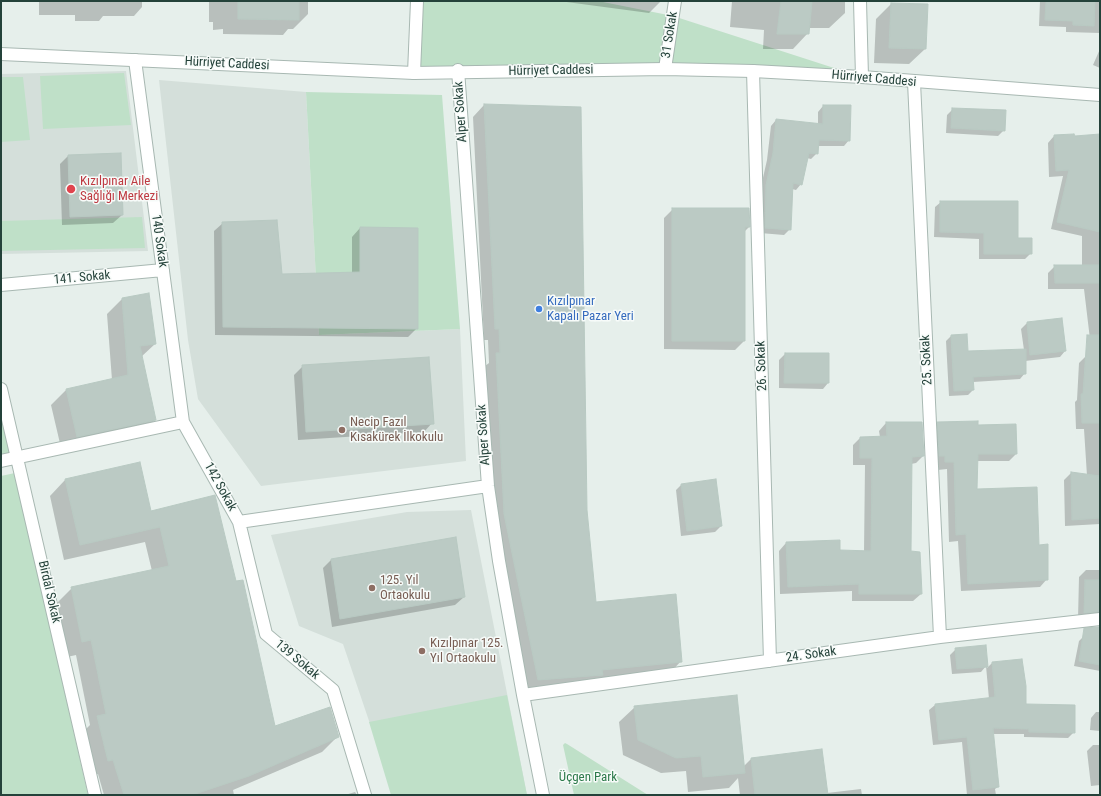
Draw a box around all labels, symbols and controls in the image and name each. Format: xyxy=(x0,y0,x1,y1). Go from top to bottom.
street label: 31 Sokak xyxy=(659,11,681,59)
street label: Hürriyet Caddesi xyxy=(184,54,270,74)
street label: Hürriyet Caddesi xyxy=(508,62,594,80)
street label: Hürriyet Caddesi xyxy=(831,68,917,90)
street label: Alper Sokak xyxy=(451,81,471,143)
place label: Kızılpınar Aile Sağlığı Merkezi xyxy=(80,174,158,205)
marker: Kızılpınar Aile Sağlığı Merkezi xyxy=(65,183,77,195)
street label: 140 Sokak xyxy=(148,213,170,269)
street label: 141. Sokak xyxy=(53,268,111,288)
place label: Kızılpınar Kapalı Pazar Yeri xyxy=(547,294,634,325)
marker: Kızılpınar Kapalı Pazar Yeri xyxy=(534,304,544,314)
street label: 25. Sokak xyxy=(918,334,936,386)
street label: 26. Sokak xyxy=(753,341,771,391)
street label: Alper Sokak xyxy=(474,404,494,466)
place label: Necip Fazıl Kısakürek İlkokulu xyxy=(350,415,443,446)
marker: Necip Fazıl Kısakürek İlkokulu xyxy=(337,425,347,435)
street label: 142 Sokak xyxy=(200,460,240,514)
street label: Birdal Sokak xyxy=(34,559,64,625)
place label: 125. Yıl Ortaokulu xyxy=(380,573,430,604)
marker: 125. Yıl Ortaokulu xyxy=(367,583,377,593)
place label: Kızılpınar 125. Yıl Ortaokulu xyxy=(430,636,504,667)
street label: 139 Sokak xyxy=(272,637,322,683)
street label: 24. Sokak xyxy=(785,644,837,666)
marker: Kızılpınar 125. Yıl Ortaokulu xyxy=(417,646,427,656)
park label: Üçgen Park xyxy=(559,770,617,786)

